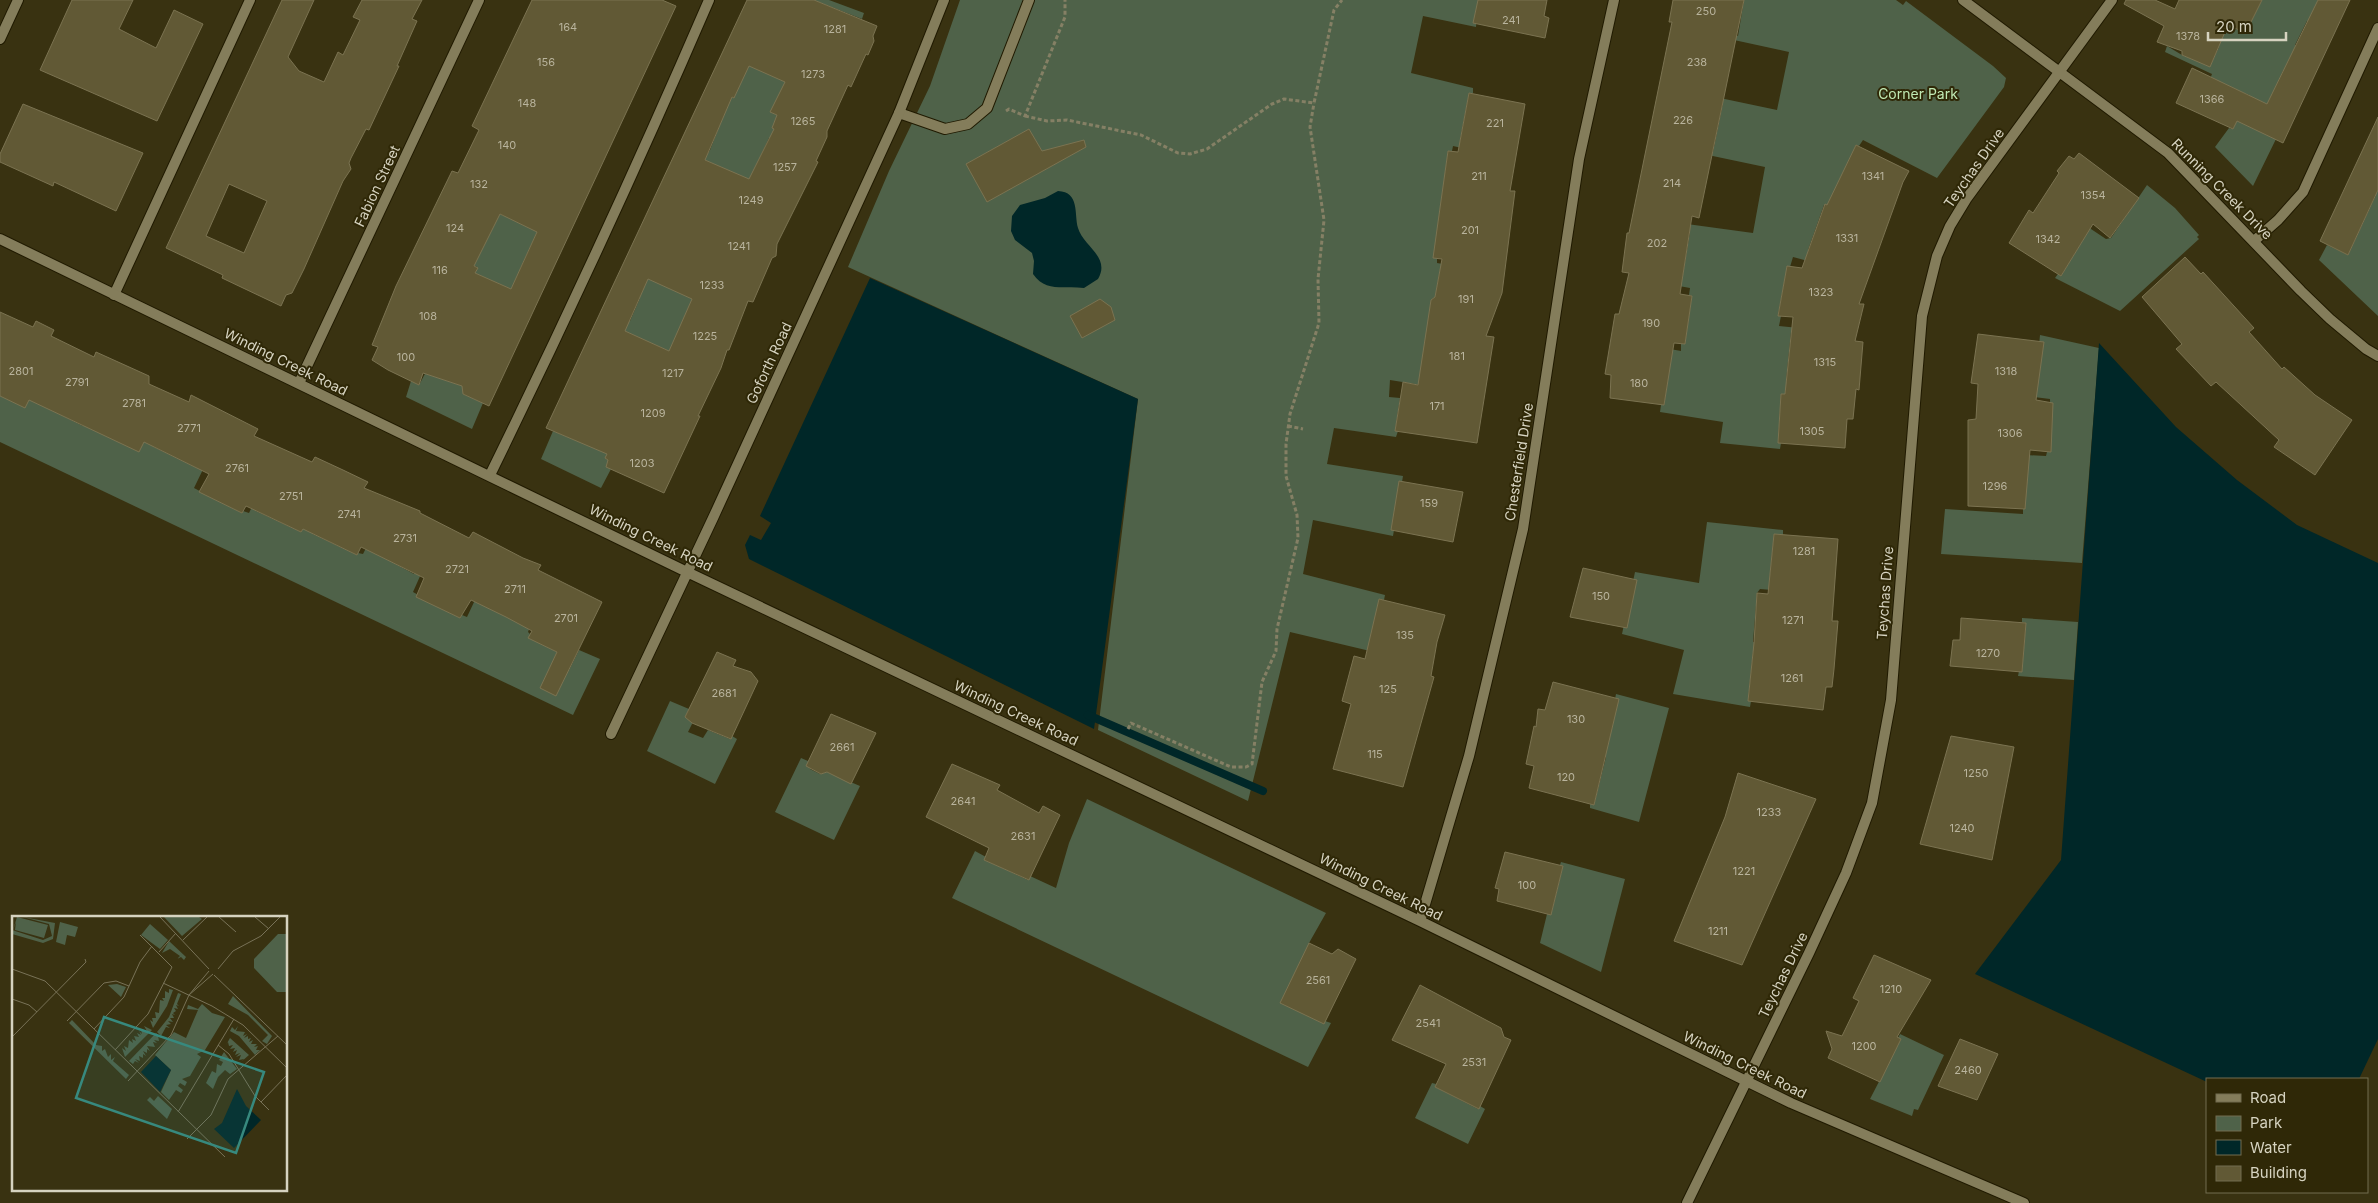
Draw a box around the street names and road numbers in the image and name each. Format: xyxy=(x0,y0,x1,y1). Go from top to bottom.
street label: Teychas Drive xyxy=(1940,124,2007,211)
street label: Running Creek Drive xyxy=(2168,135,2276,243)
street label: Fabion Street xyxy=(350,142,403,229)
street label: Goforth Road xyxy=(742,319,795,406)
street label: Winding Creek Road xyxy=(222,324,351,399)
street label: Chesterfield Drive xyxy=(1501,402,1536,522)
street label: Winding Creek Road xyxy=(587,500,716,575)
street label: Teychas Drive xyxy=(1873,546,1896,640)
street label: Winding Creek Road xyxy=(951,676,1081,749)
street label: Winding Creek Road xyxy=(1317,849,1446,924)
street label: Teychas Drive xyxy=(1754,929,1811,1021)
street label: Winding Creek Road xyxy=(1681,1027,1810,1102)

